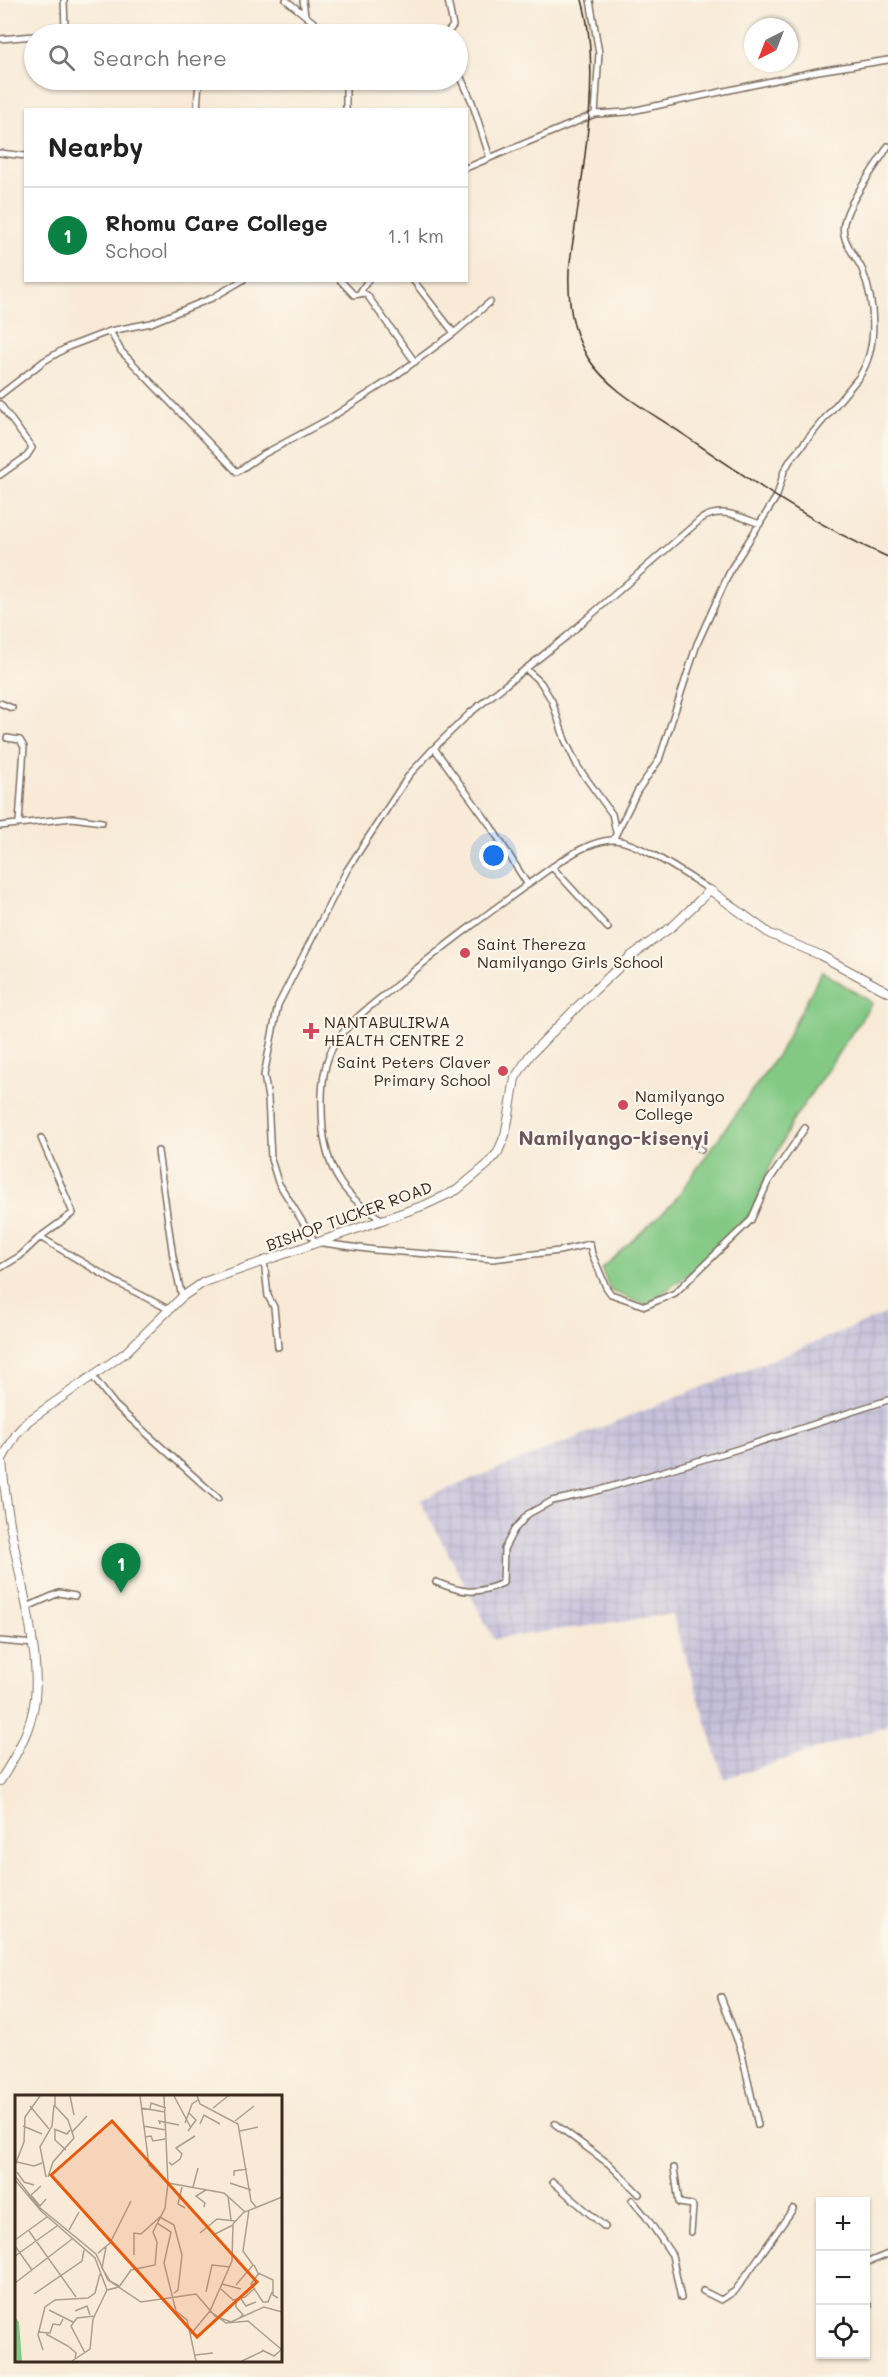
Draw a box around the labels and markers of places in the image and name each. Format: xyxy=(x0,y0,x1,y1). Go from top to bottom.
place label: Saint Thereza Namilyango Girls School xyxy=(477,933,664,972)
marker: Saint Thereza Namilyango Girls School xyxy=(458,946,472,960)
place label: NANTABULIRWA HEALTH CENTRE 2 xyxy=(324,1011,464,1050)
marker: NANTABULIRWA HEALTH CENTRE 2 xyxy=(302,1022,320,1040)
place label: Saint Peters Claver Primary School xyxy=(337,1051,491,1090)
marker: Saint Peters Claver Primary School xyxy=(496,1064,510,1078)
place label: Namilyango College xyxy=(635,1085,724,1124)
marker: Namilyango College xyxy=(616,1098,630,1112)
pin: 1 xyxy=(102,1544,140,1593)

